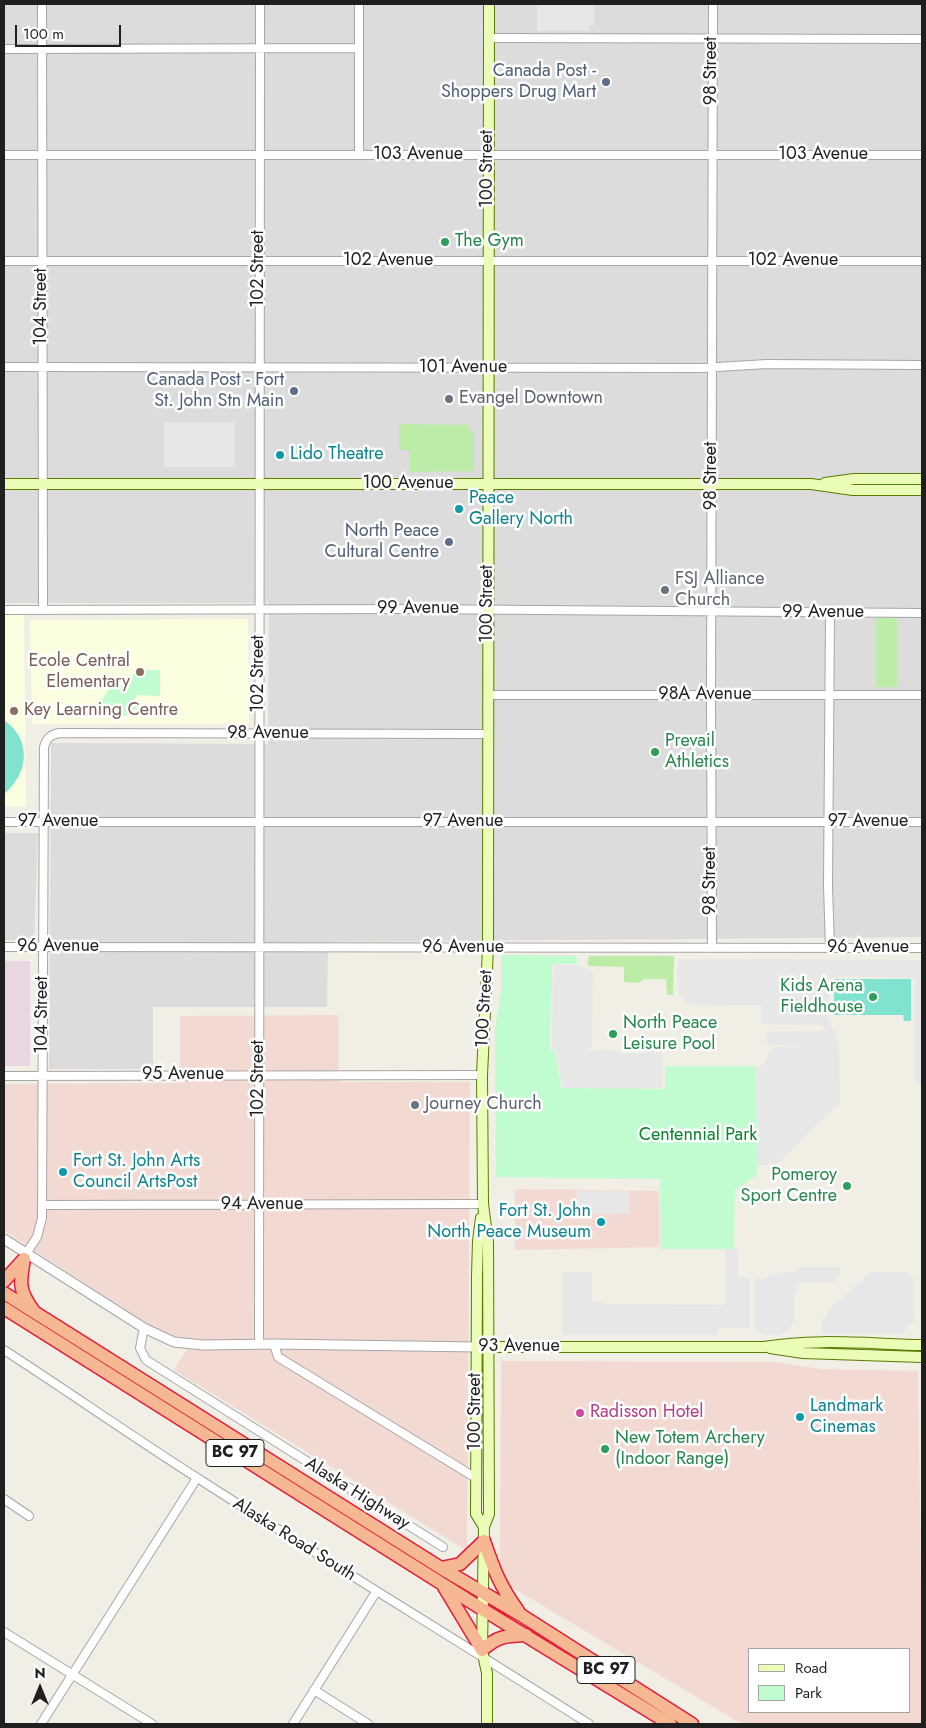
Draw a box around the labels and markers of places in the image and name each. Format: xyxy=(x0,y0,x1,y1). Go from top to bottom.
place label: Canada Post - Shoppers Drug Mart xyxy=(441,61,596,104)
marker: Canada Post - Shoppers Drug Mart xyxy=(600,76,612,88)
place label: The Gym xyxy=(455,231,524,253)
marker: The Gym xyxy=(439,236,451,248)
place label: Canada Post - Fort St. John Stn Main xyxy=(146,370,284,412)
marker: Canada Post - Fort St. John Stn Main xyxy=(288,385,300,397)
place label: Evangel Downtown xyxy=(459,388,603,410)
marker: Evangel Downtown xyxy=(443,393,455,405)
place label: Lido Theatre xyxy=(290,444,384,466)
marker: Lido Theatre xyxy=(274,449,286,461)
place label: Peace Gallery North xyxy=(469,488,573,530)
marker: Peace Gallery North xyxy=(453,503,465,515)
place label: North Peace Cultural Centre xyxy=(324,521,439,564)
marker: North Peace Cultural Centre xyxy=(443,536,455,548)
place label: FSJ Alliance Church xyxy=(675,569,764,612)
marker: FSJ Alliance Church xyxy=(659,584,671,596)
place label: Ecole Central Elementary xyxy=(29,651,130,694)
marker: Ecole Central Elementary xyxy=(134,666,146,678)
place label: Key Learning Centre xyxy=(24,700,178,722)
marker: Key Learning Centre xyxy=(8,705,20,717)
place label: Prevail Athletics xyxy=(665,731,729,774)
marker: Prevail Athletics xyxy=(649,746,661,758)
place label: Kids Arena Fieldhouse xyxy=(780,976,863,1019)
marker: Kids Arena Fieldhouse xyxy=(867,991,879,1003)
place label: North Peace Leisure Pool xyxy=(623,1013,717,1056)
marker: North Peace Leisure Pool xyxy=(607,1028,619,1040)
place label: Journey Church xyxy=(425,1094,542,1116)
marker: Journey Church xyxy=(409,1099,421,1111)
place label: Fort St. John Arts Council ArtsPost xyxy=(73,1151,200,1194)
place label: Pomeroy Sport Centre xyxy=(741,1165,837,1208)
marker: Fort St. John Arts Council ArtsPost xyxy=(57,1166,69,1178)
marker: Pomeroy Sport Centre xyxy=(841,1180,853,1192)
place label: Fort St. John North Peace Museum xyxy=(427,1201,591,1244)
marker: Fort St. John North Peace Museum xyxy=(595,1216,607,1228)
place label: Landmark Cinemas xyxy=(810,1396,883,1438)
place label: Radisson Hotel xyxy=(590,1402,703,1424)
marker: Radisson Hotel xyxy=(574,1407,586,1419)
marker: Landmark Cinemas xyxy=(794,1411,806,1423)
place label: New Totem Archery (Indoor Range) xyxy=(615,1428,765,1470)
marker: New Totem Archery (Indoor Range) xyxy=(599,1443,611,1455)

